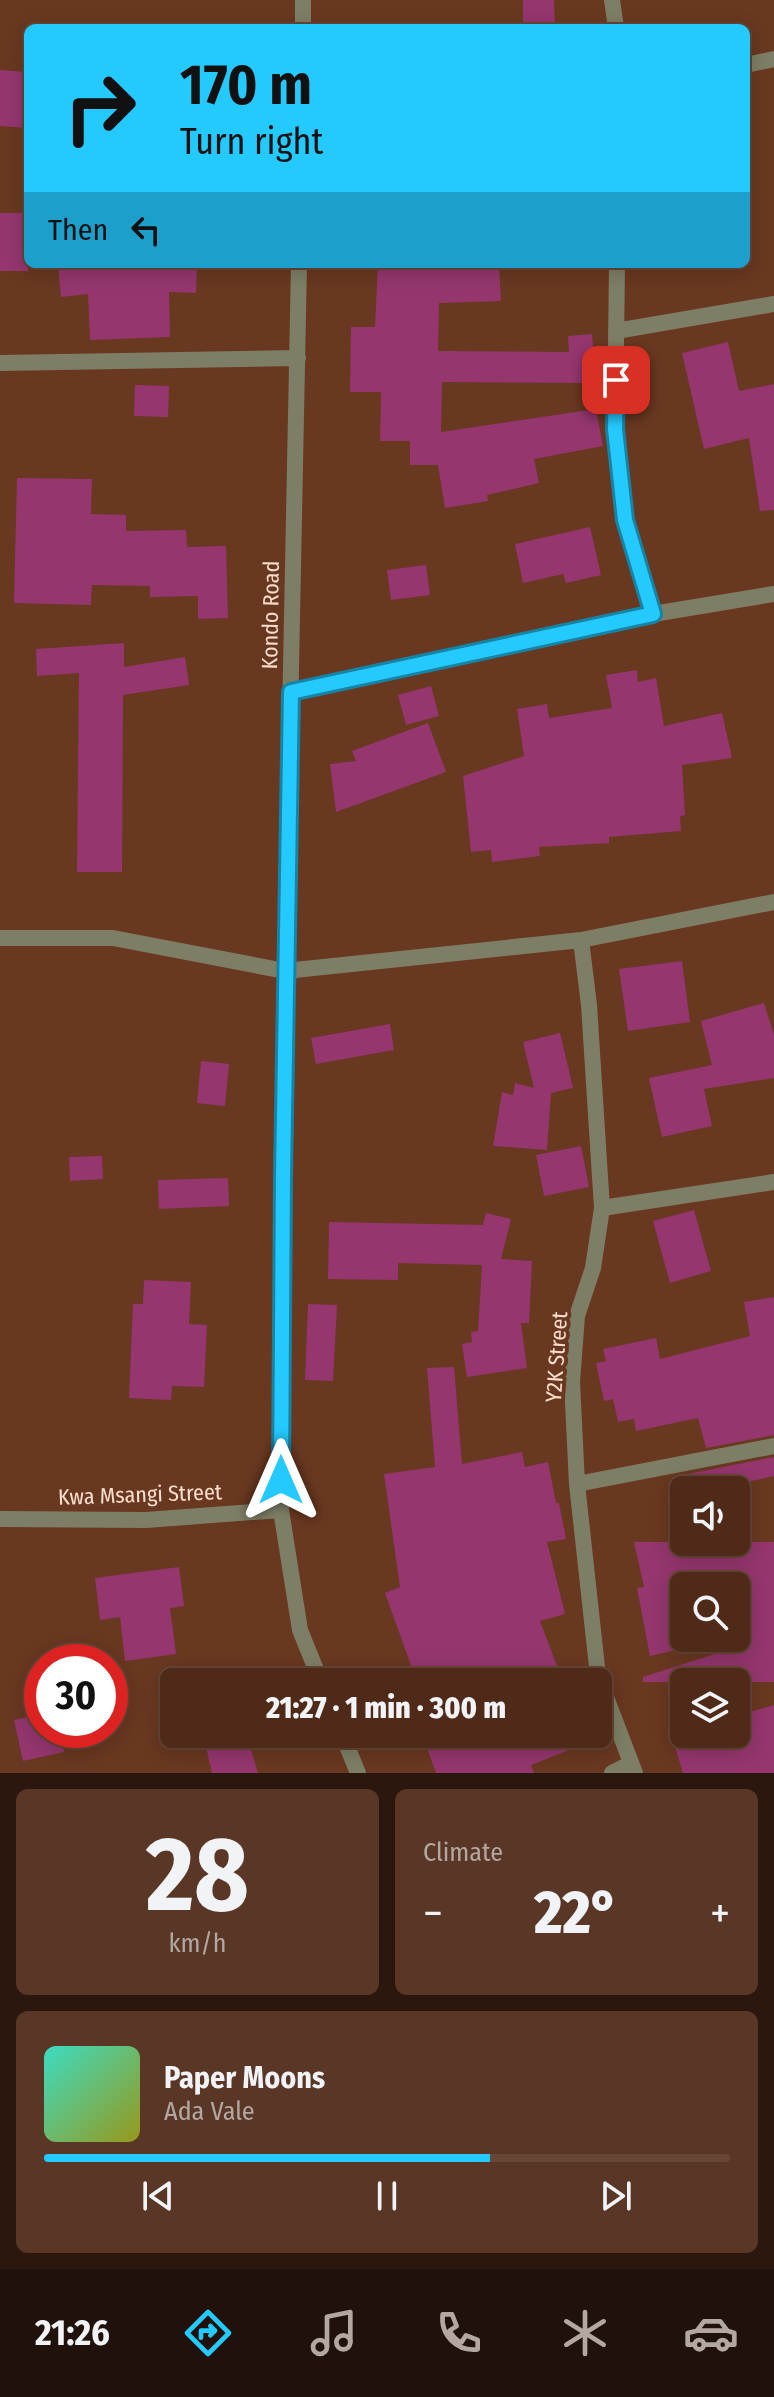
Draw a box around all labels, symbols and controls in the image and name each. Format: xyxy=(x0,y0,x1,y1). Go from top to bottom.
text: 170 m xyxy=(180,52,312,119)
icon: right xyxy=(48,56,152,160)
text: Turn right xyxy=(180,120,323,164)
icon: left xyxy=(124,208,168,252)
text: Then xyxy=(48,212,108,248)
pin xyxy=(582,346,650,414)
icon: arrive xyxy=(594,358,638,402)
street label: Kondo Road xyxy=(256,560,285,670)
street label: Y2K Street xyxy=(540,1310,573,1403)
position arrow xyxy=(239,1438,323,1522)
map controls xyxy=(670,1476,750,1748)
button: sound xyxy=(670,1476,750,1556)
street label: Kwa Msangi Street xyxy=(58,1478,223,1511)
button: search xyxy=(670,1572,750,1652)
speed limit sign: 30 xyxy=(24,1644,128,1748)
button: layers xyxy=(670,1668,750,1748)
text: 21:27 · 1 min · 300 m xyxy=(266,1690,506,1726)
text: 28 xyxy=(146,1813,249,1938)
text: Climate xyxy=(423,1837,503,1868)
text: 22° xyxy=(534,1877,619,1949)
text: − xyxy=(423,1887,443,1940)
text: + xyxy=(710,1887,730,1940)
text: km/h xyxy=(169,1928,226,1959)
text: Paper Moons xyxy=(164,2060,325,2096)
text: Ada Vale xyxy=(164,2096,255,2127)
icon: previous xyxy=(136,2174,180,2218)
icon: pause xyxy=(365,2174,409,2218)
icon: next xyxy=(594,2174,638,2218)
icon: directions xyxy=(180,2305,236,2361)
icon: music xyxy=(306,2305,362,2361)
icon: phone xyxy=(431,2305,487,2361)
icon: climate xyxy=(557,2305,613,2361)
icon: car xyxy=(683,2305,739,2361)
text: 21:26 xyxy=(35,2311,110,2355)

